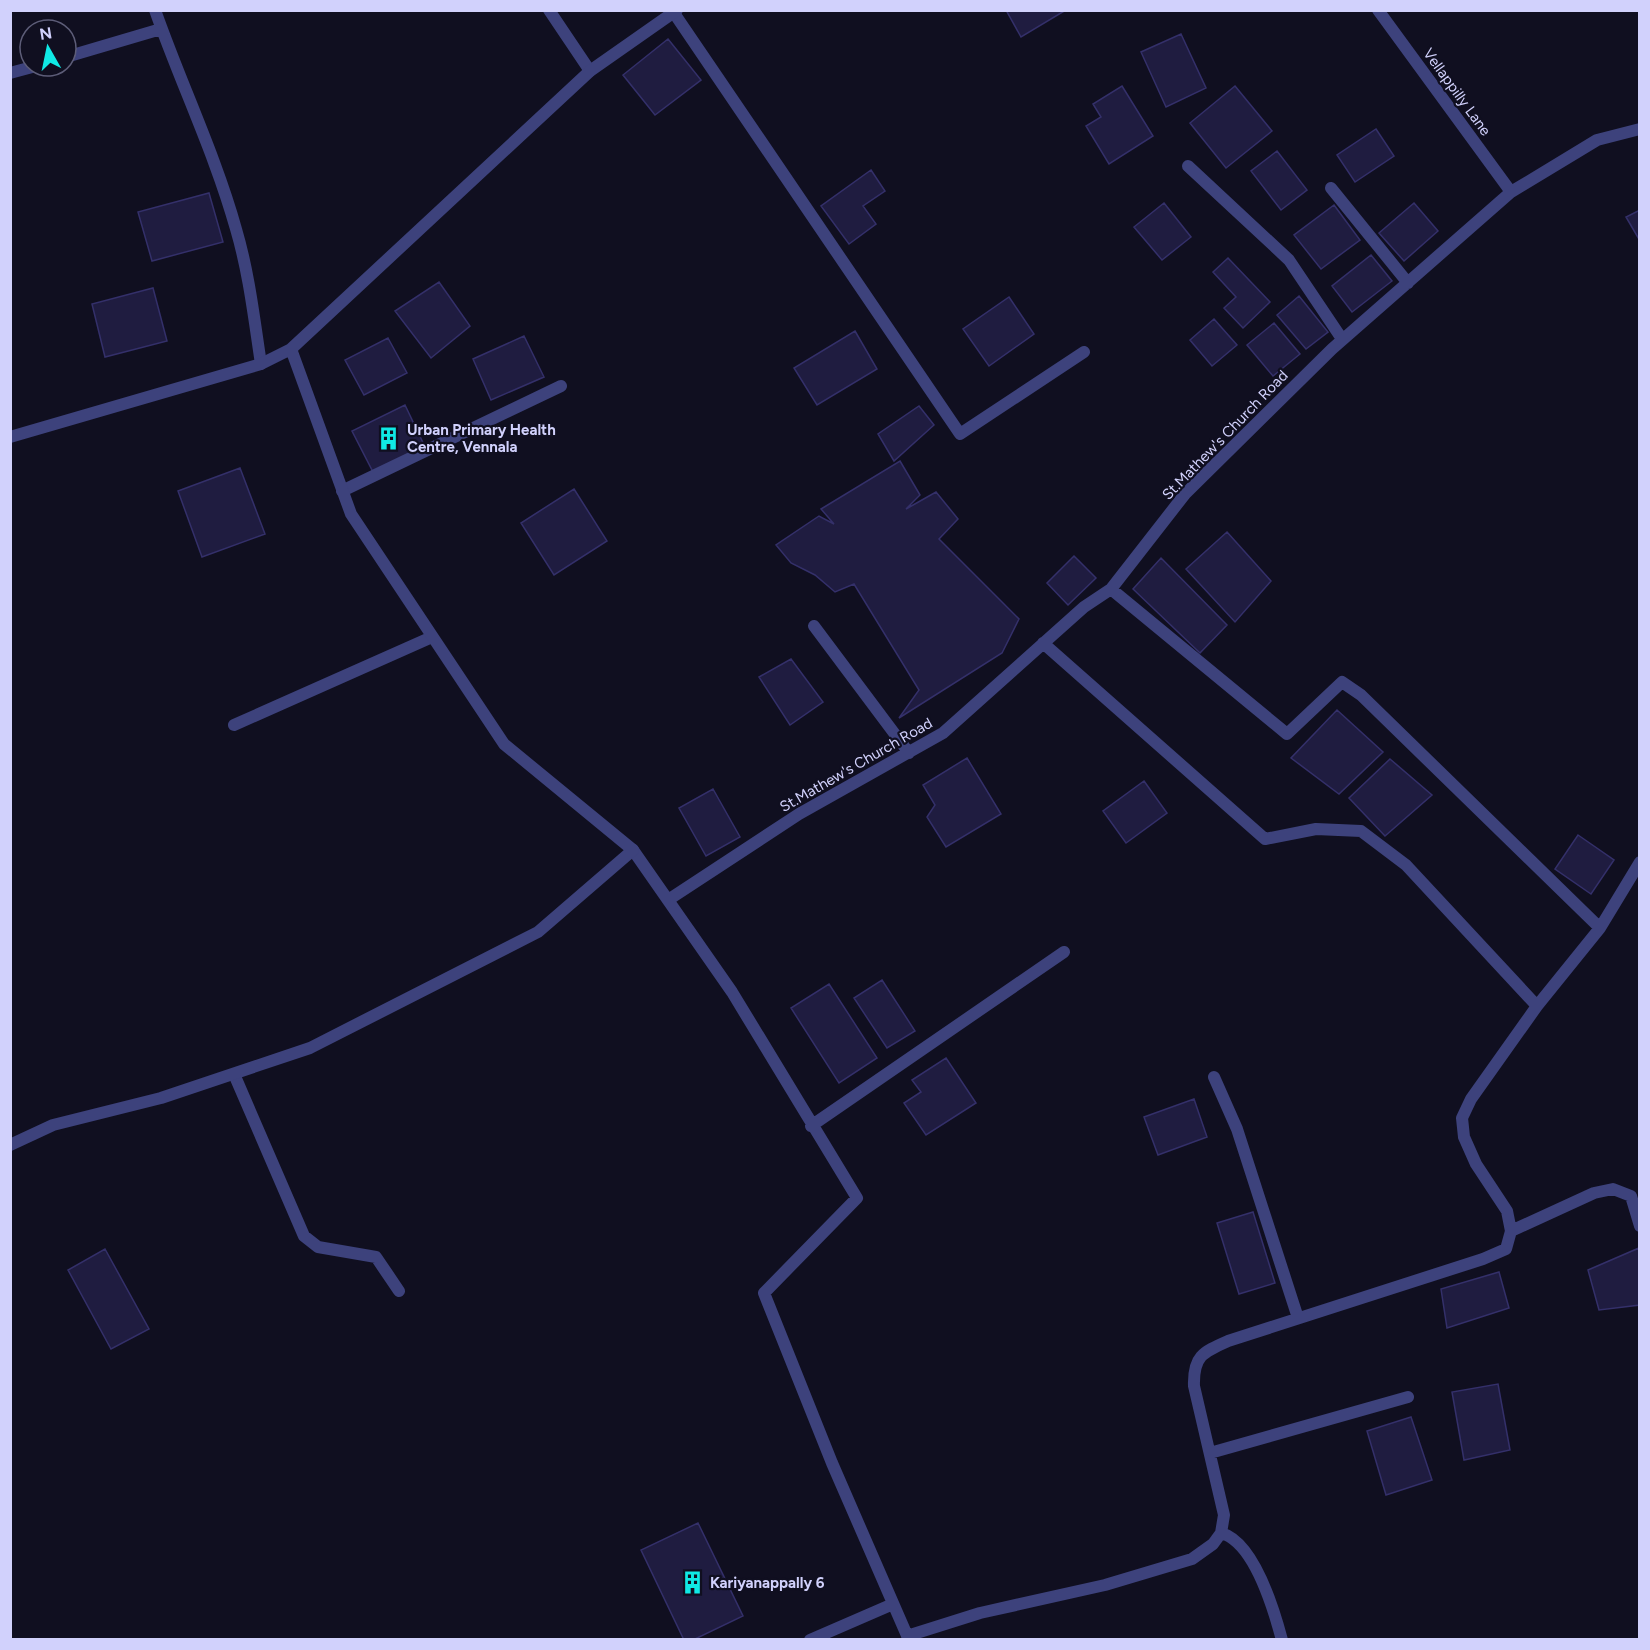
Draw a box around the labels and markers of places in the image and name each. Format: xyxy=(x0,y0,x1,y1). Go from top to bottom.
place label: Urban Primary Health Centre, Vennala xyxy=(407,421,556,456)
building icon: Urban Primary Health Centre, Vennala xyxy=(376,426,402,452)
building icon: Kariyanappally 6 xyxy=(679,1570,705,1596)
place label: Kariyanappally 6 xyxy=(710,1574,825,1592)

